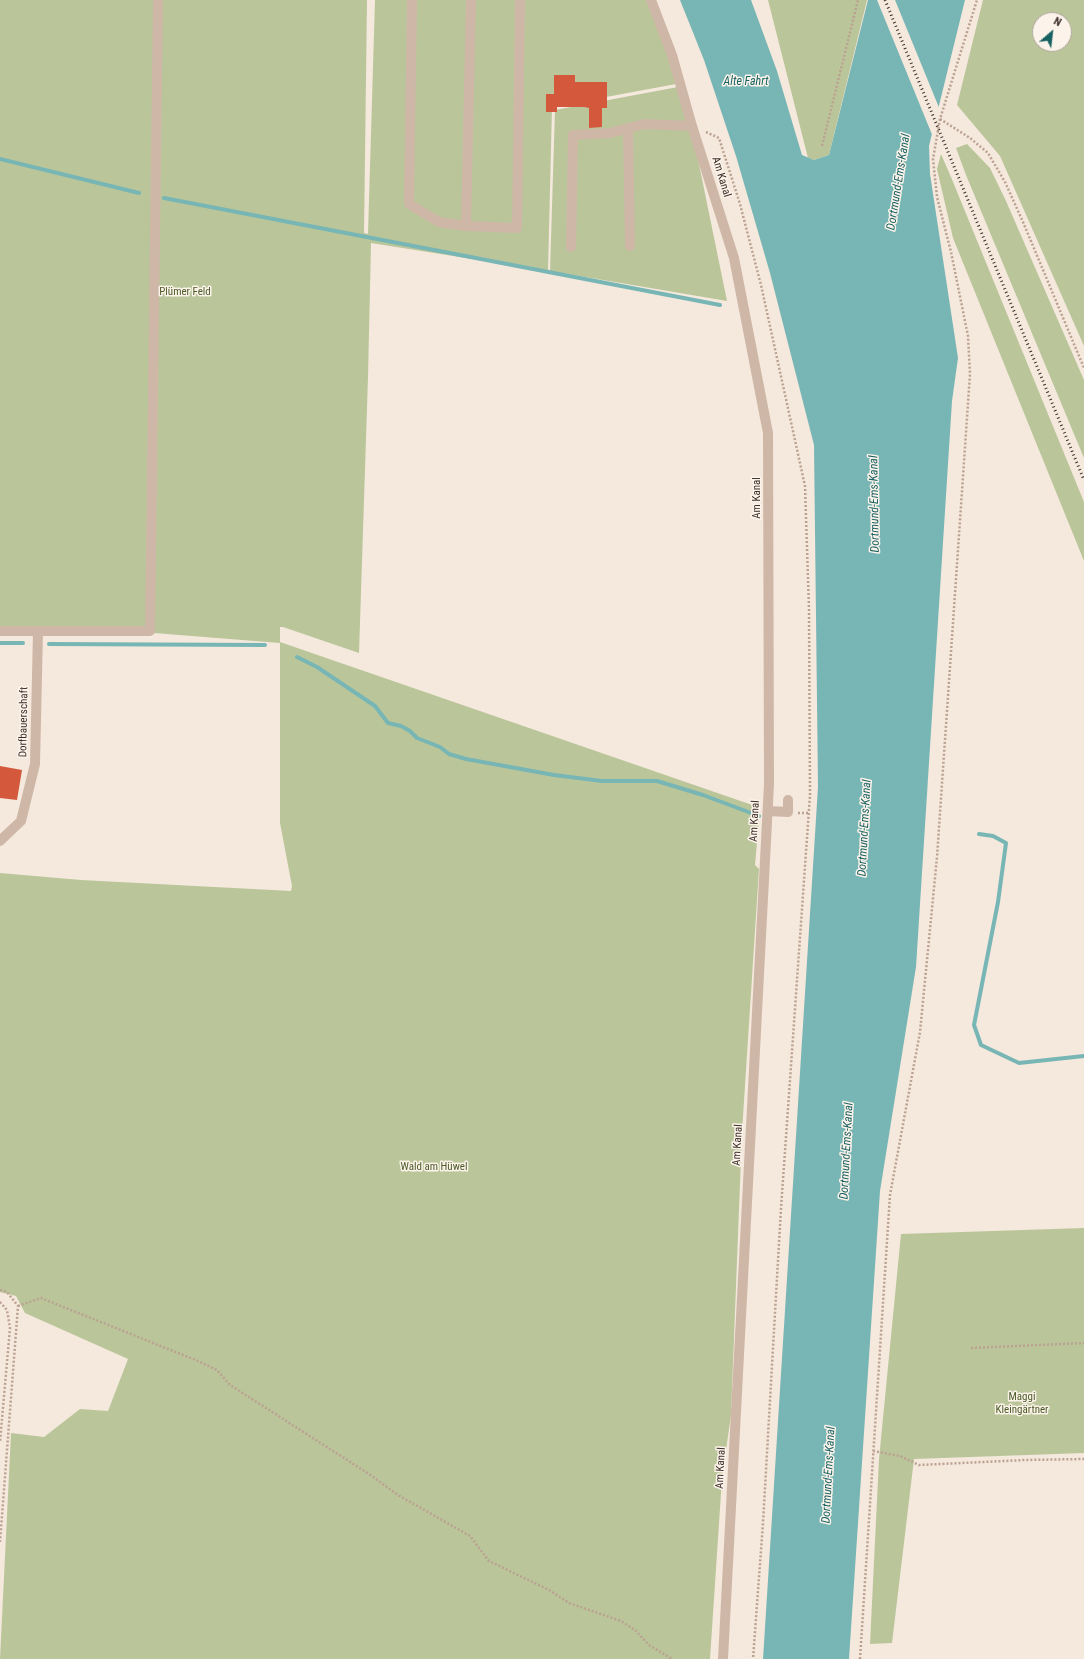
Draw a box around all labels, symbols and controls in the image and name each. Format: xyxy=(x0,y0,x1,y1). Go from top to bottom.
north arrow xyxy=(1032,12,1072,52)
text: N xyxy=(1051,15,1063,29)
water label: Alte Fahrt xyxy=(724,75,768,89)
water label: Dortmund-Ems-Kanal xyxy=(884,133,914,231)
street label: Am Kanal xyxy=(709,155,733,199)
park label: Plümer Feld xyxy=(159,285,211,299)
water label: Dortmund-Ems-Kanal xyxy=(867,455,883,553)
street label: Am Kanal xyxy=(750,477,764,519)
street label: Dorfbauerschaft xyxy=(17,687,31,757)
water label: Dortmund-Ems-Kanal xyxy=(855,779,875,877)
street label: Am Kanal xyxy=(747,800,763,842)
water label: Dortmund-Ems-Kanal xyxy=(837,1102,857,1200)
street label: Am Kanal xyxy=(730,1124,746,1166)
park label: Wald am Hüwel xyxy=(400,1160,468,1174)
park label: Maggi Kleingärtner xyxy=(996,1390,1048,1416)
water label: Dortmund-Ems-Kanal xyxy=(819,1426,839,1524)
street label: Am Kanal xyxy=(713,1447,729,1489)

